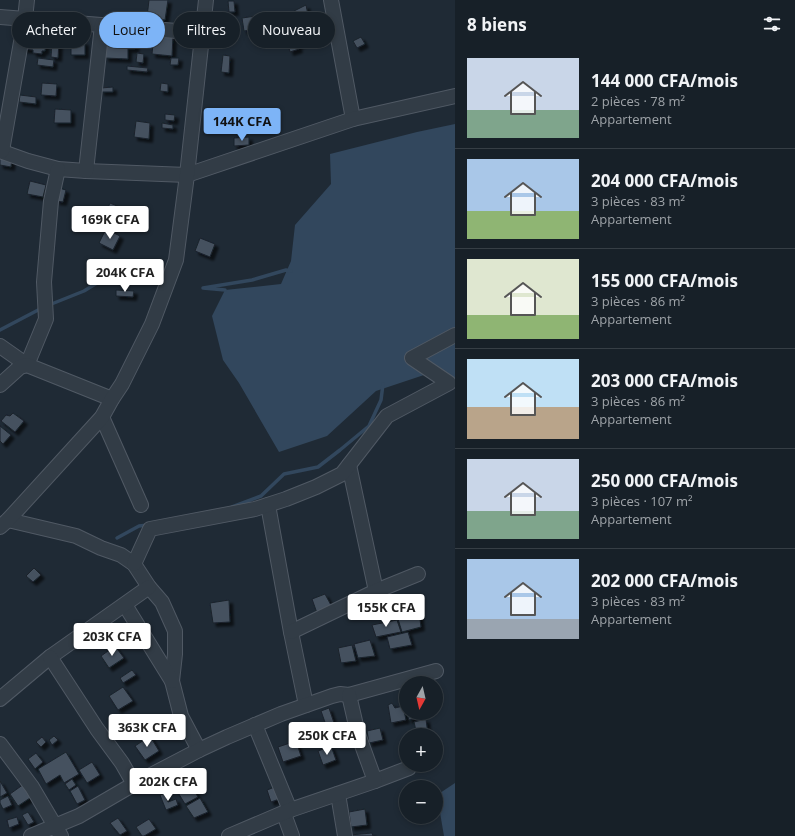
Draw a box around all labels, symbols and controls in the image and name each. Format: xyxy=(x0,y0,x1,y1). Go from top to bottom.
chip: Acheter xyxy=(12,12,91,48)
chip: Louer xyxy=(99,12,165,48)
chip: Filtres xyxy=(173,12,240,48)
chip: Nouveau xyxy=(248,12,335,48)
text: 8 biens xyxy=(467,13,527,36)
icon: filters xyxy=(761,13,783,35)
text: 144 000 CFA/mois xyxy=(591,69,738,92)
icon: home xyxy=(499,74,547,122)
text: 2 pièces · 78 m² xyxy=(591,92,685,110)
pin: 144K CFA xyxy=(201,108,283,142)
text: Appartement xyxy=(591,110,672,128)
text: 144K CFA xyxy=(213,112,271,130)
text: 204 000 CFA/mois xyxy=(591,169,738,192)
icon: home xyxy=(499,175,547,223)
text: 3 pièces · 83 m² xyxy=(591,192,685,210)
pin: 169K CFA xyxy=(69,206,151,240)
text: 169K CFA xyxy=(81,210,139,228)
text: Appartement xyxy=(591,210,672,228)
pin: 204K CFA xyxy=(84,259,166,293)
text: 204K CFA xyxy=(96,263,154,281)
text: 155 000 CFA/mois xyxy=(591,269,738,292)
icon: home xyxy=(499,275,547,323)
text: 3 pièces · 86 m² xyxy=(591,292,685,310)
text: Appartement xyxy=(591,310,672,328)
text: 203 000 CFA/mois xyxy=(591,369,738,392)
icon: home xyxy=(499,375,547,423)
text: 3 pièces · 86 m² xyxy=(591,392,685,410)
text: Appartement xyxy=(591,410,672,428)
text: 250 000 CFA/mois xyxy=(591,469,738,492)
icon: home xyxy=(499,475,547,523)
text: 3 pièces · 107 m² xyxy=(591,492,692,510)
text: Appartement xyxy=(591,510,672,528)
text: 202 000 CFA/mois xyxy=(591,569,738,592)
icon: home xyxy=(499,575,547,623)
text: 3 pièces · 83 m² xyxy=(591,592,685,610)
pin: 155K CFA xyxy=(345,594,427,628)
text: 155K CFA xyxy=(357,598,415,616)
text: Appartement xyxy=(591,610,672,628)
pin: 203K CFA xyxy=(71,623,153,657)
text: 203K CFA xyxy=(83,627,141,645)
north arrow xyxy=(399,676,443,720)
map controls xyxy=(399,676,443,824)
pin: 363K CFA xyxy=(106,714,188,748)
text: 363K CFA xyxy=(118,718,176,736)
pin: 250K CFA xyxy=(286,722,368,756)
text: 250K CFA xyxy=(298,726,356,744)
button: + xyxy=(399,728,443,772)
pin: 202K CFA xyxy=(127,768,209,802)
text: 202K CFA xyxy=(139,772,197,790)
button: − xyxy=(399,780,443,824)

